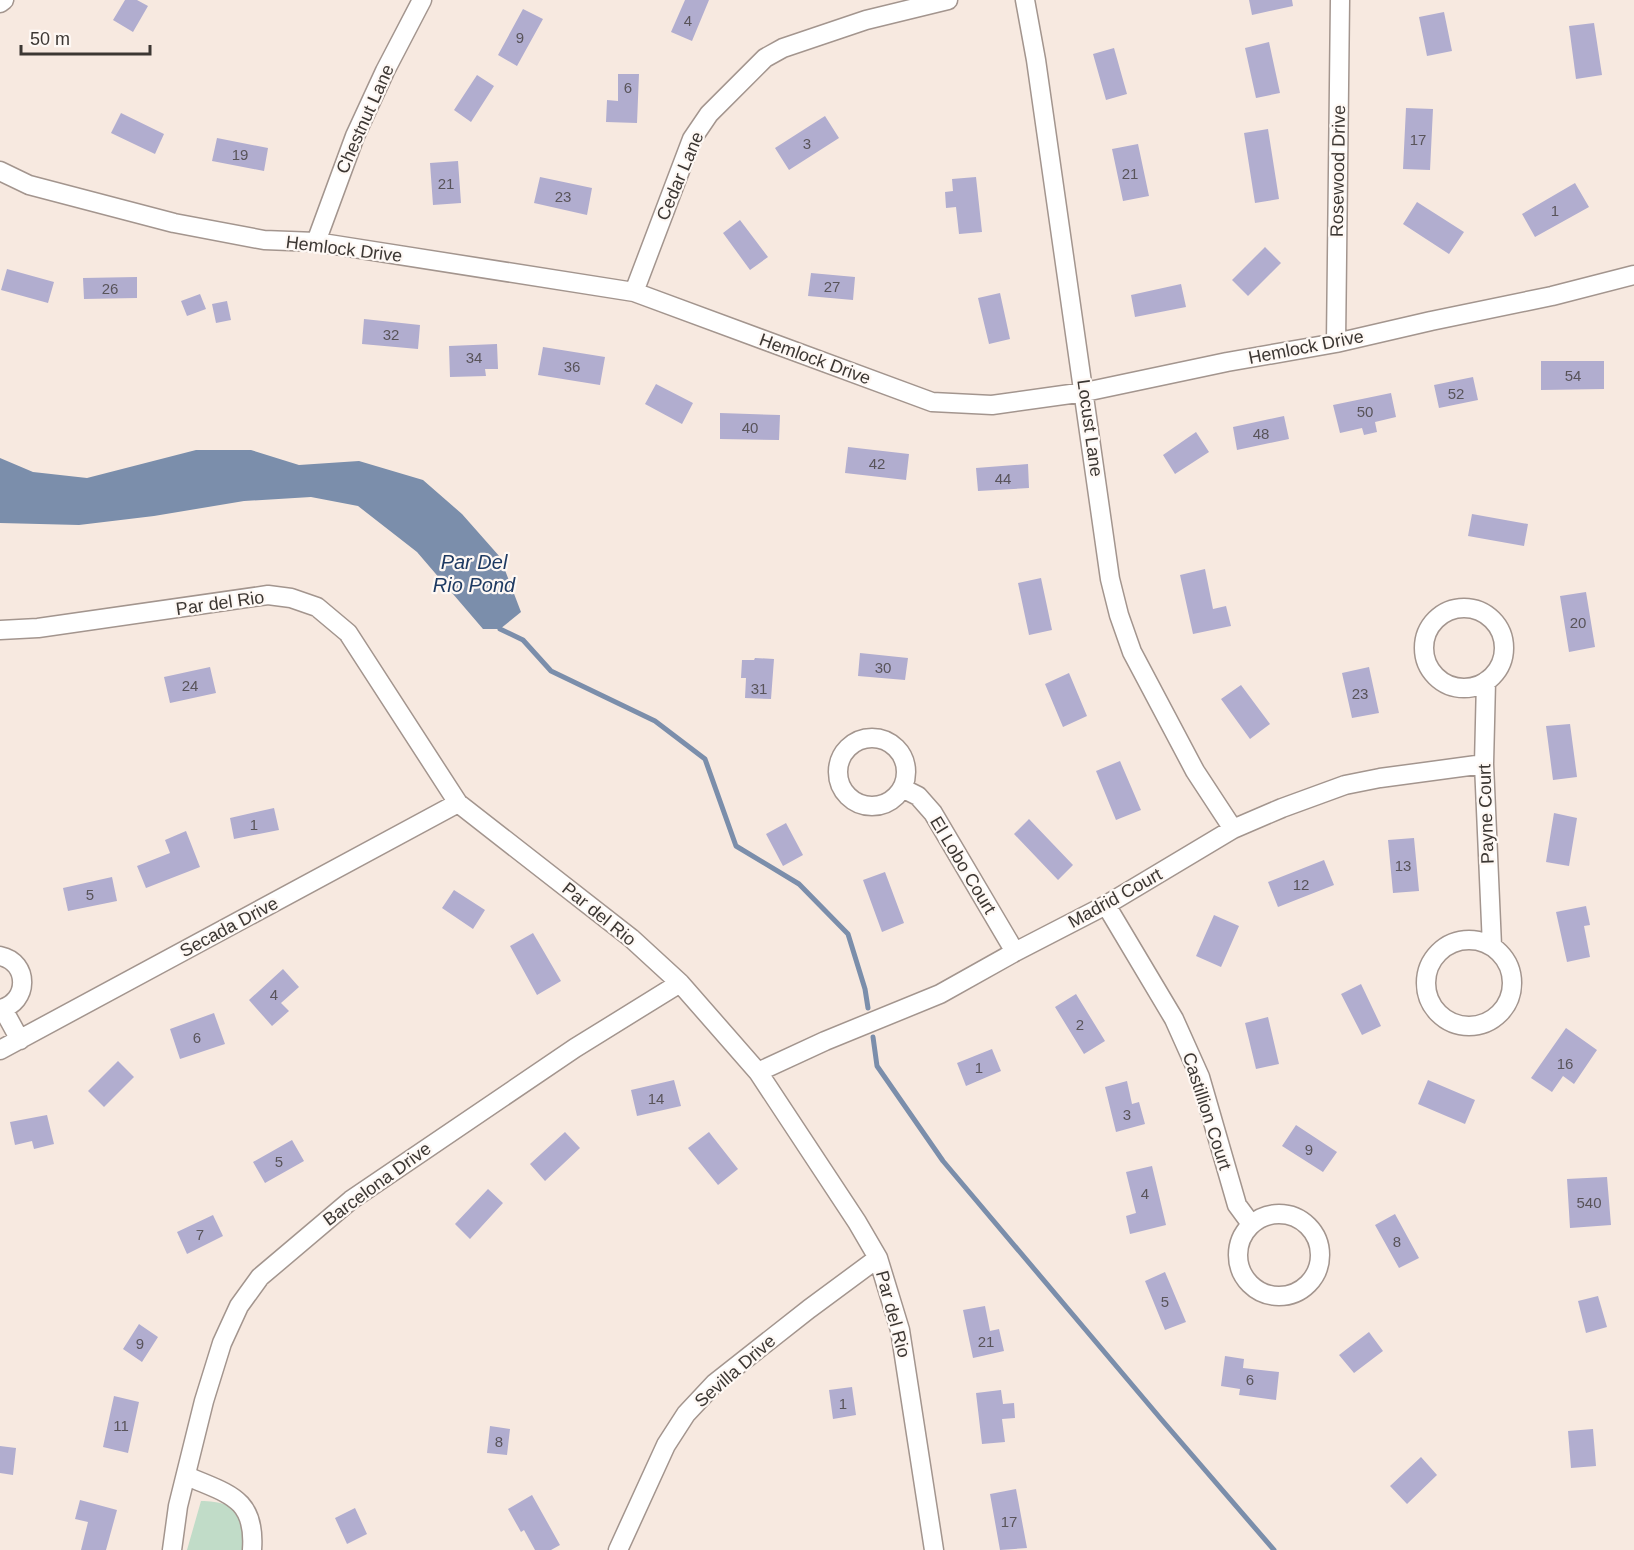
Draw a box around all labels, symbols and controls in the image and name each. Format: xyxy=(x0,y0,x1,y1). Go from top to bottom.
house number: 4 xyxy=(684,12,692,29)
scale bar xyxy=(21,18,150,56)
text: 50 m xyxy=(30,29,70,49)
house number: 9 xyxy=(516,29,524,46)
street label: Chestnut Lane xyxy=(332,61,398,177)
house number: 6 xyxy=(624,79,632,96)
street label: Rosewood Drive xyxy=(1327,105,1349,237)
street label: Cedar Lane xyxy=(652,129,708,223)
house number: 17 xyxy=(1410,131,1426,148)
house number: 3 xyxy=(803,135,811,152)
house number: 19 xyxy=(232,146,248,163)
house number: 21 xyxy=(1122,165,1138,182)
house number: 21 xyxy=(438,175,454,192)
house number: 23 xyxy=(555,188,571,205)
house number: 1 xyxy=(1551,202,1559,219)
street label: Hemlock Drive xyxy=(285,232,403,266)
house number: 27 xyxy=(824,278,840,295)
house number: 26 xyxy=(102,280,118,297)
house number: 32 xyxy=(383,326,399,343)
street label: Hemlock Drive xyxy=(1247,326,1365,368)
street label: Hemlock Drive xyxy=(757,330,873,388)
house number: 34 xyxy=(466,349,482,366)
house number: 36 xyxy=(564,358,580,375)
house number: 54 xyxy=(1565,367,1581,384)
street label: Locust Lane xyxy=(1073,378,1107,478)
house number: 52 xyxy=(1448,385,1464,402)
house number: 50 xyxy=(1357,403,1373,420)
house number: 40 xyxy=(742,419,758,436)
house number: 48 xyxy=(1253,425,1269,442)
house number: 42 xyxy=(869,455,885,472)
house number: 44 xyxy=(995,470,1011,487)
water label: Par Del Rio Pond xyxy=(433,551,516,596)
street label: Par del Rio xyxy=(175,587,265,619)
house number: 20 xyxy=(1570,614,1586,631)
house number: 30 xyxy=(875,659,891,676)
house number: 24 xyxy=(182,677,198,694)
house number: 31 xyxy=(751,680,767,697)
house number: 23 xyxy=(1352,685,1368,702)
street label: Payne Court xyxy=(1474,764,1498,864)
street label: El Lobo Court xyxy=(926,813,1000,917)
house number: 1 xyxy=(250,816,258,833)
house number: 13 xyxy=(1395,857,1411,874)
street label: Madrid Court xyxy=(1065,864,1165,932)
house number: 12 xyxy=(1293,876,1309,893)
street label: Par del Rio xyxy=(558,878,640,950)
house number: 5 xyxy=(86,886,94,903)
street label: Secada Drive xyxy=(177,893,281,961)
house number: 4 xyxy=(270,986,278,1003)
house number: 2 xyxy=(1076,1016,1084,1033)
house number: 6 xyxy=(193,1029,201,1046)
street label: Castillion Court xyxy=(1179,1050,1235,1172)
house number: 16 xyxy=(1557,1055,1573,1072)
house number: 1 xyxy=(975,1059,983,1076)
house number: 14 xyxy=(648,1090,664,1107)
house number: 3 xyxy=(1123,1106,1131,1123)
street label: Barcelona Drive xyxy=(319,1138,435,1230)
house number: 9 xyxy=(1305,1141,1313,1158)
house number: 5 xyxy=(275,1153,283,1170)
house number: 4 xyxy=(1141,1185,1149,1202)
house number: 540 xyxy=(1576,1194,1602,1211)
house number: 7 xyxy=(196,1226,204,1243)
house number: 8 xyxy=(1393,1233,1401,1250)
street label: Par del Rio xyxy=(872,1268,914,1360)
house number: 5 xyxy=(1161,1293,1169,1310)
street label: Sevilla Drive xyxy=(691,1331,779,1411)
house number: 21 xyxy=(978,1333,994,1350)
house number: 9 xyxy=(136,1335,144,1352)
house number: 6 xyxy=(1246,1371,1254,1388)
house number: 1 xyxy=(839,1395,847,1412)
house number: 11 xyxy=(113,1417,129,1434)
house number: 8 xyxy=(495,1433,503,1450)
house number: 17 xyxy=(1001,1513,1017,1530)

